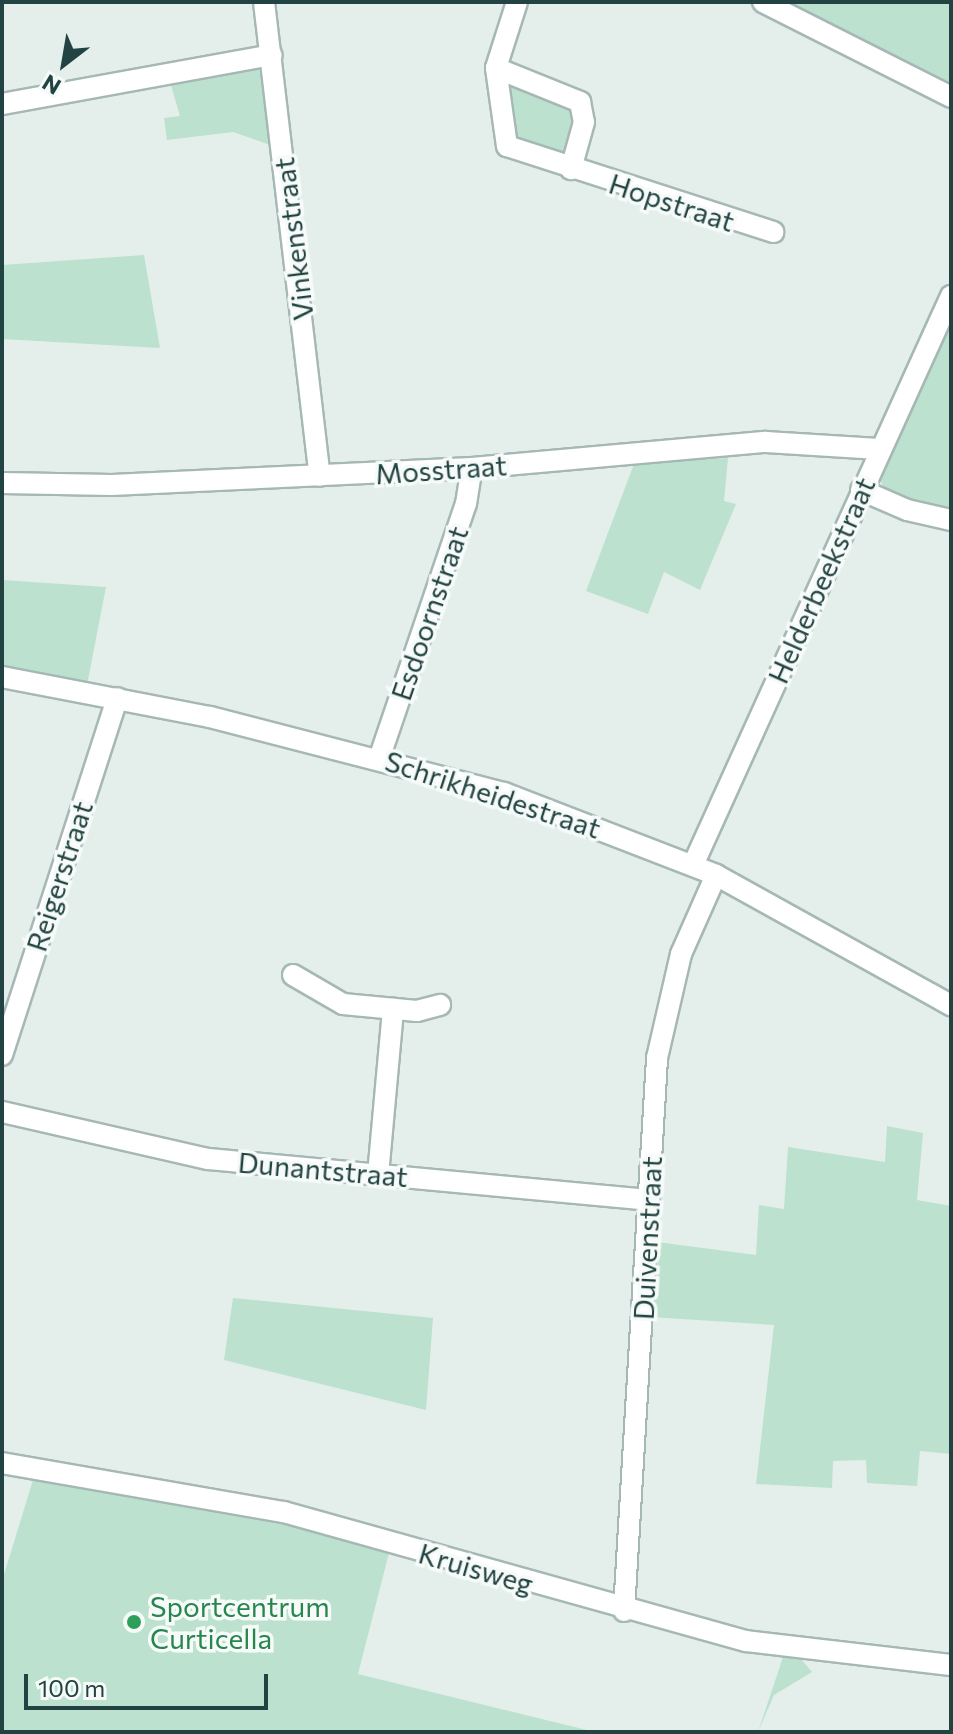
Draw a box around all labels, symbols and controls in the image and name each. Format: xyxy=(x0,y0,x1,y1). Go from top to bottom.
north arrow xyxy=(24,24,104,104)
text: N xyxy=(37,69,65,101)
street label: Vinkenstraat xyxy=(266,156,320,322)
street label: Hopstraat xyxy=(605,166,739,238)
street label: Mosstraat xyxy=(374,448,508,490)
street label: Helderbeekstraat xyxy=(760,472,882,688)
street label: Esdoornstraat xyxy=(383,522,475,704)
street label: Schrikheidestraat xyxy=(381,743,605,845)
street label: Reigerstraat xyxy=(19,797,99,955)
street label: Dunantstraat xyxy=(237,1145,409,1193)
street label: Duivenstraat xyxy=(626,1155,668,1321)
street label: Kruisweg xyxy=(415,1536,537,1600)
place label: Sportcentrum Curticella xyxy=(150,1589,330,1655)
marker: Sportcentrum Curticella xyxy=(125,1613,143,1631)
scale bar xyxy=(28,1658,272,1708)
text: 100 m xyxy=(38,1673,105,1702)

